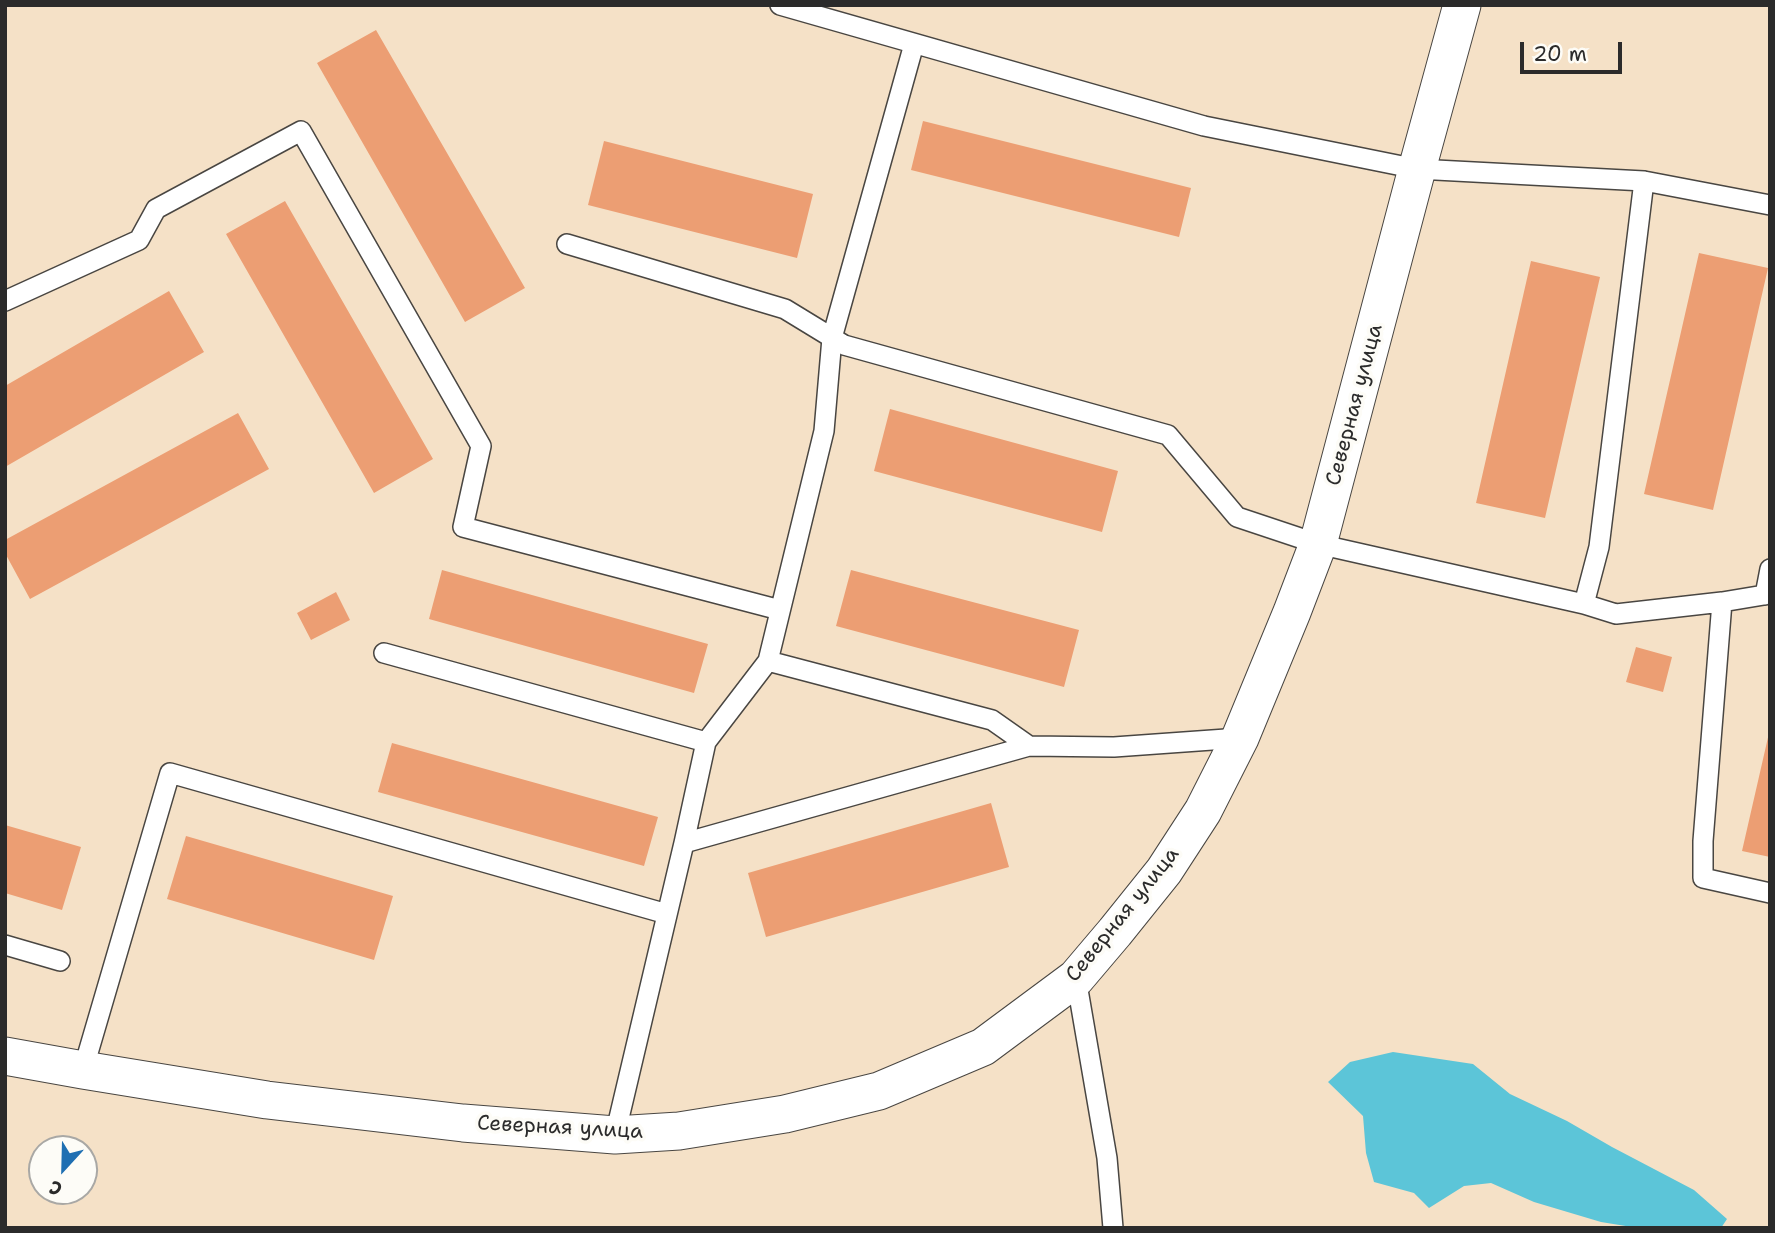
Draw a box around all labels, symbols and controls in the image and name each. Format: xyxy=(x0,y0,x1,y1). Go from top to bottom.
scale bar xyxy=(1523,28,1624,72)
text: 20 m xyxy=(1533,40,1587,68)
street label: Северная улица xyxy=(1321,321,1389,489)
street label: Северная улица xyxy=(1061,842,1185,988)
street label: Северная улица xyxy=(476,1111,644,1145)
north arrow xyxy=(28,1135,98,1205)
text: С xyxy=(46,1174,66,1202)

